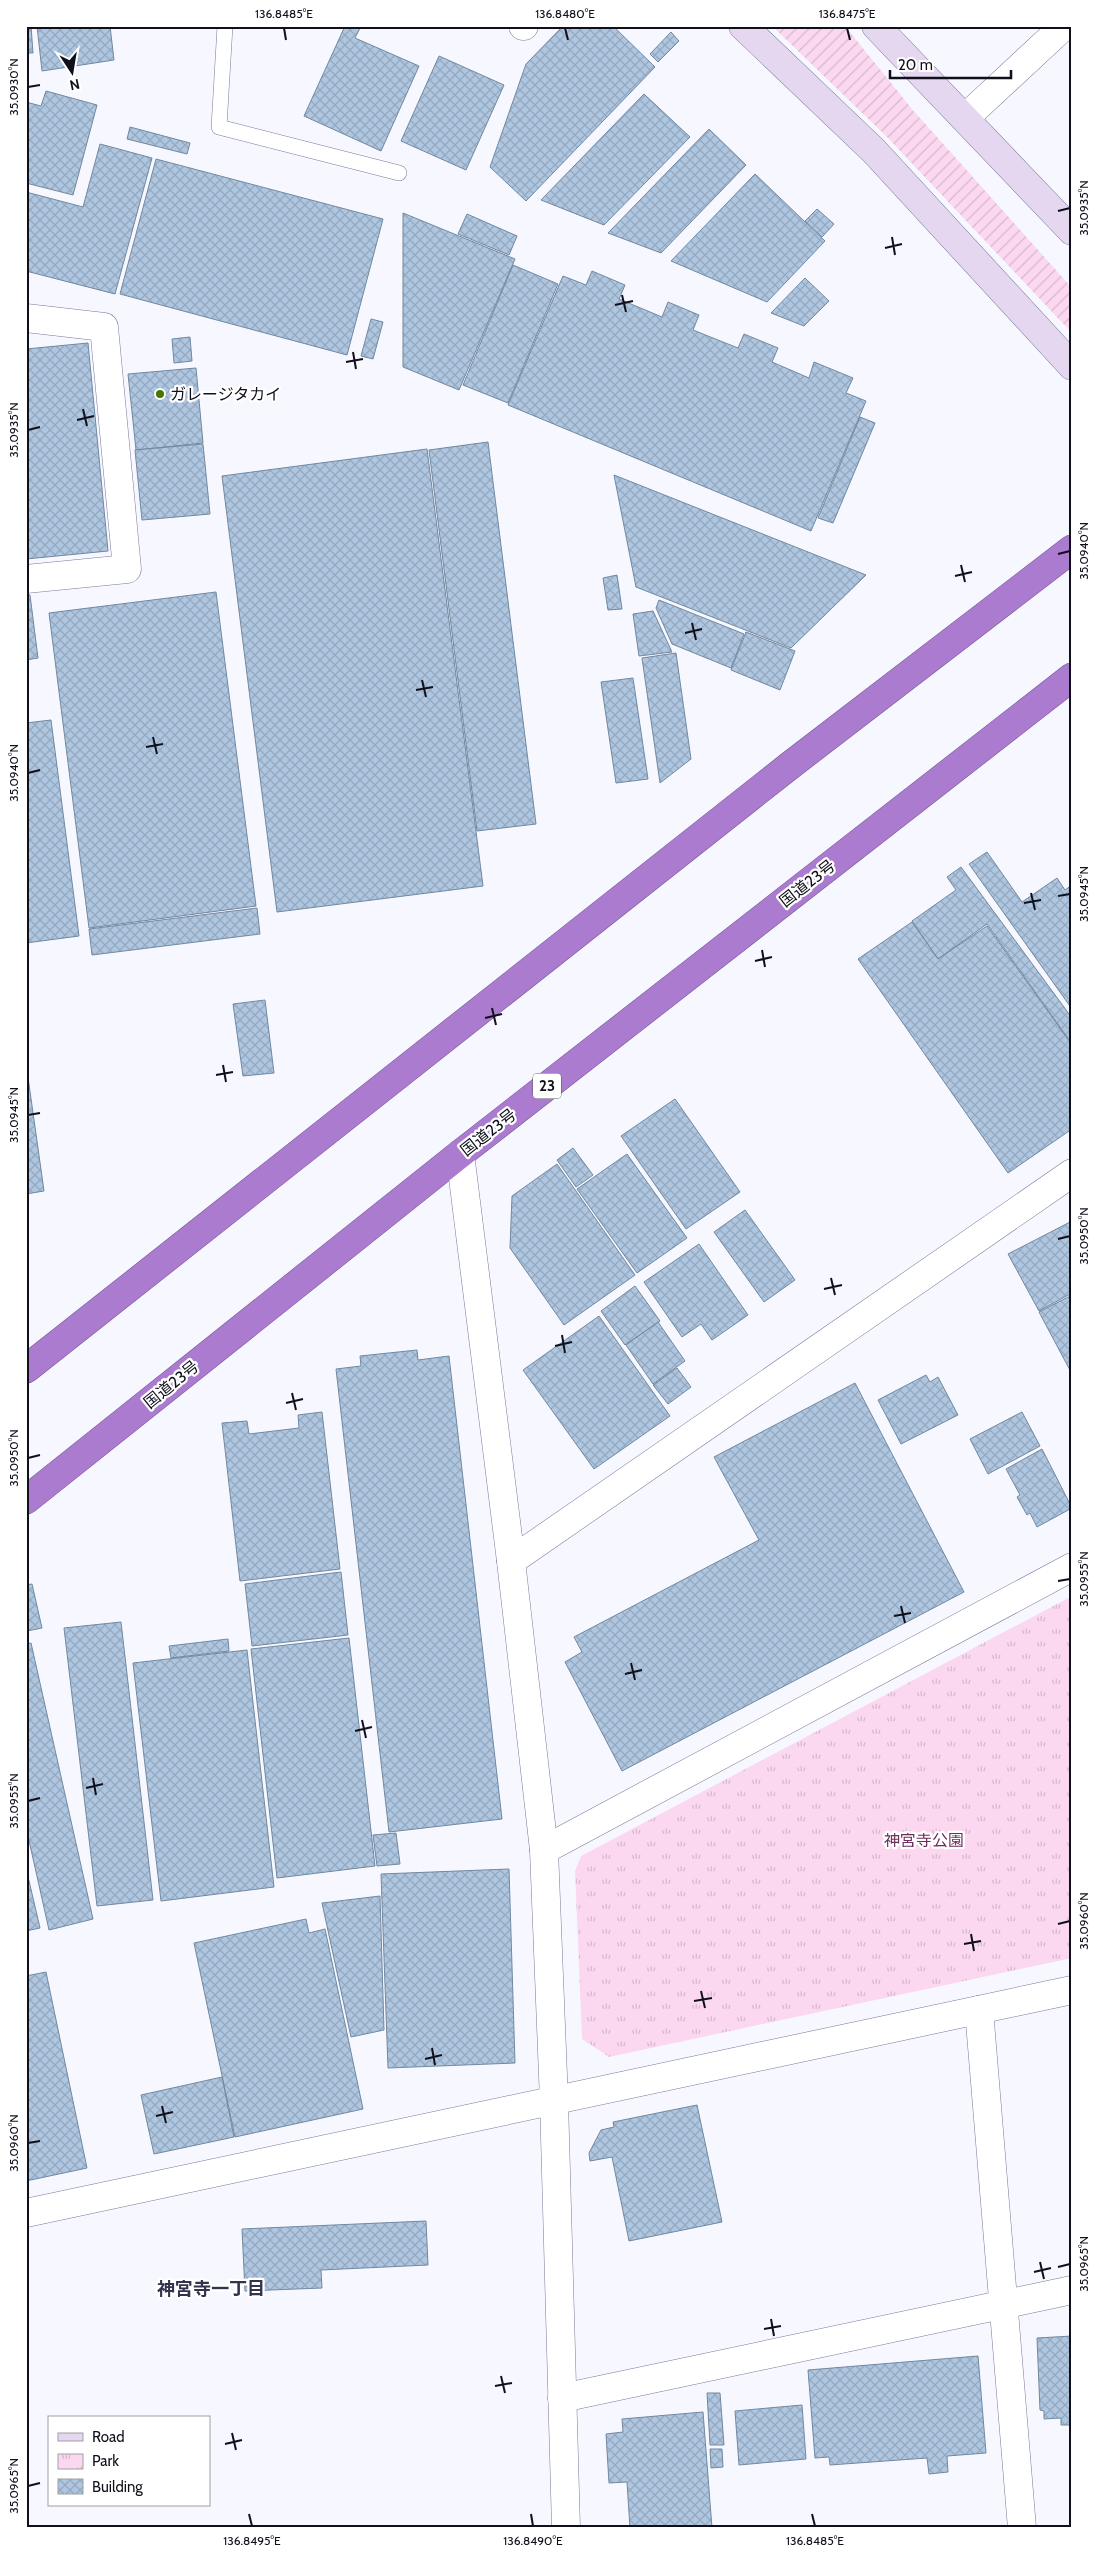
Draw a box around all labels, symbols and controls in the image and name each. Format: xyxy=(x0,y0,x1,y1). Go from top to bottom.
text: 136.8485°E xyxy=(255,6,313,21)
text: 136.8480°E xyxy=(535,6,595,21)
text: 136.8475°E xyxy=(819,6,876,21)
north arrow xyxy=(48,48,98,98)
scale bar xyxy=(890,48,1012,80)
text: 20 m xyxy=(898,56,933,74)
text: 35.0930°N xyxy=(6,58,21,116)
text: N xyxy=(68,75,81,95)
text: 35.0935°N xyxy=(1076,180,1091,236)
place label: ガレージタカイ xyxy=(170,385,281,404)
marker: ガレージタカイ xyxy=(154,388,166,400)
text: 35.0935°N xyxy=(6,402,21,458)
text: 35.0940°N xyxy=(1076,522,1091,580)
text: 35.0940°N xyxy=(6,744,21,802)
street label: 国道23号 xyxy=(776,856,839,911)
text: 35.0945°N xyxy=(1076,866,1091,922)
road number: 23 xyxy=(533,1074,561,1098)
text: 35.0945°N xyxy=(6,1087,21,1143)
street label: 国道23号 xyxy=(457,1105,520,1160)
text: 35.0950°N xyxy=(1076,1207,1091,1265)
street label: 国道23号 xyxy=(140,1357,203,1412)
text: 35.0950°N xyxy=(6,1429,21,1487)
text: 35.0955°N xyxy=(1076,1551,1091,1607)
text: 35.0955°N xyxy=(6,1773,21,1829)
park label: 神宮寺公園 xyxy=(884,1831,964,1850)
text: 35.0960°N xyxy=(1076,1892,1091,1950)
text: 35.0960°N xyxy=(6,2114,21,2172)
text: 35.0965°N xyxy=(1076,2236,1091,2292)
district label: 神宮寺一丁目 xyxy=(157,2278,265,2300)
legend xyxy=(48,2416,210,2506)
text: Road xyxy=(92,2428,125,2446)
text: Park xyxy=(92,2452,119,2470)
text: 35.0965°N xyxy=(6,2458,21,2514)
text: Building xyxy=(92,2478,143,2496)
text: 136.8495°E xyxy=(223,2533,281,2548)
text: 136.8490°E xyxy=(503,2533,563,2548)
text: 136.8485°E xyxy=(786,2533,844,2548)

